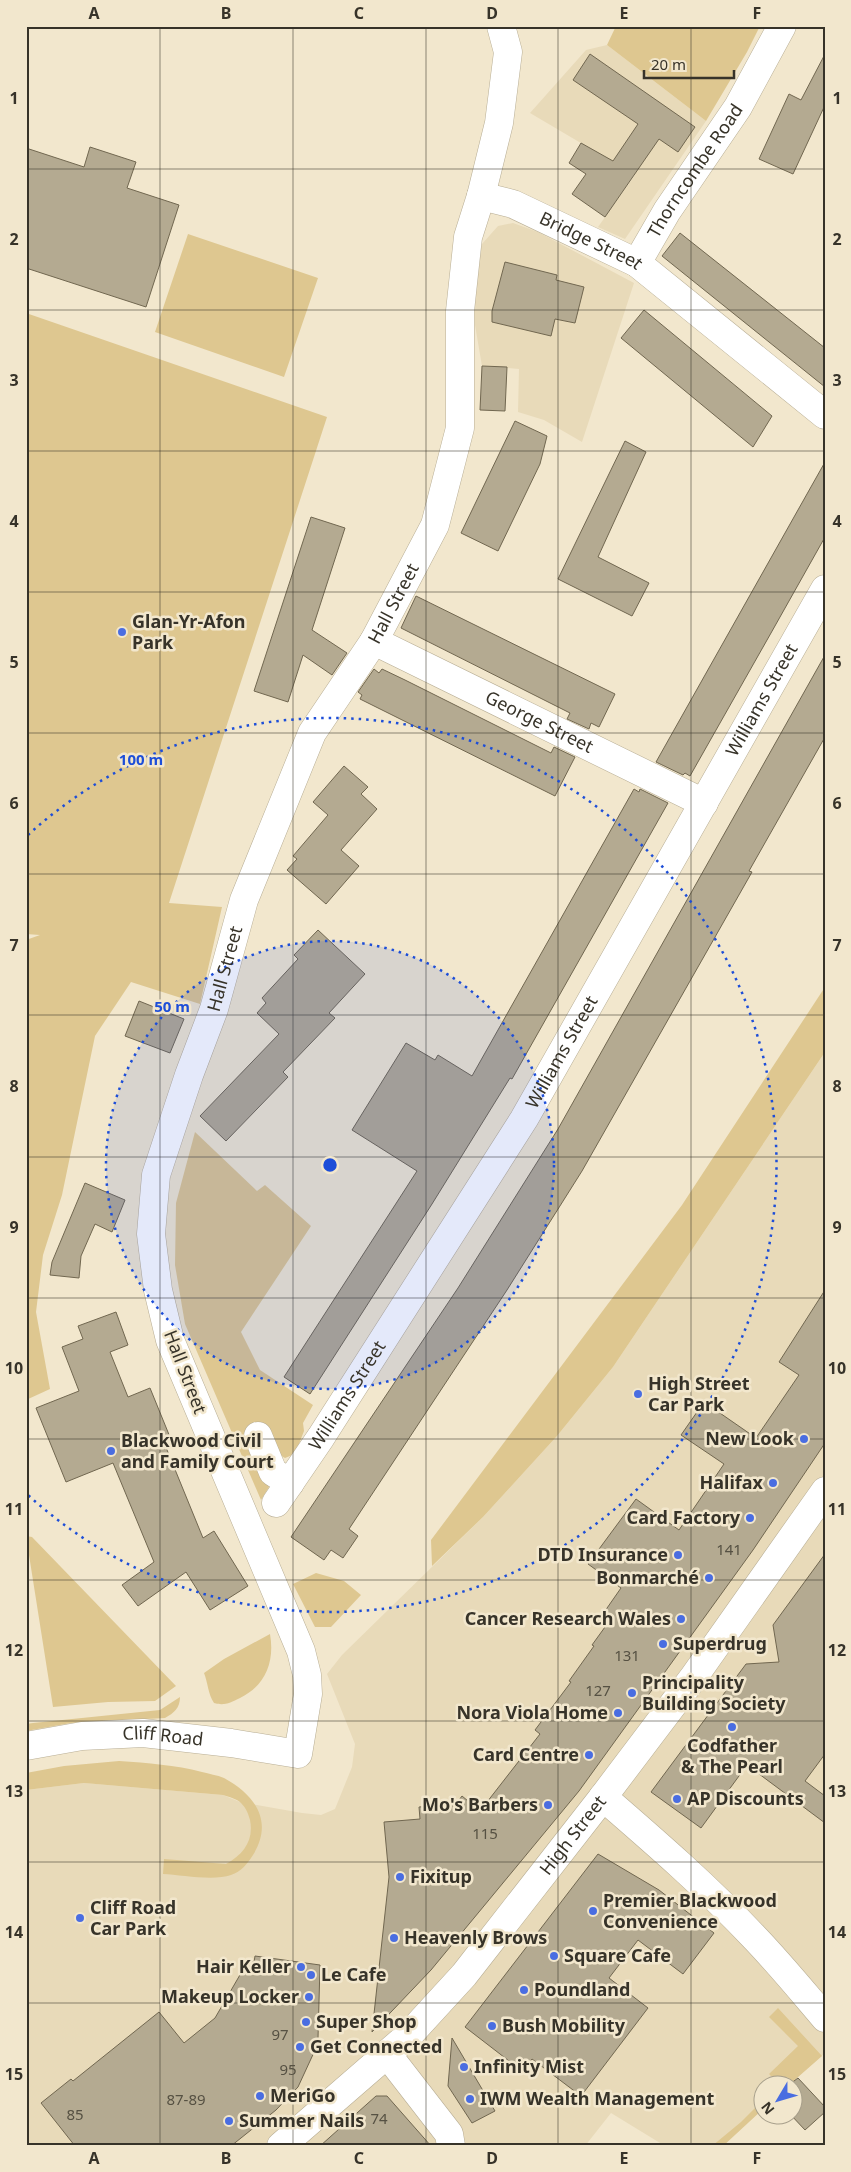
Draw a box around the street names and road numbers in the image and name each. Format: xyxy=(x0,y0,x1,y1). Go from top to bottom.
street label: Thorncombe Road xyxy=(641,99,748,242)
street label: Bridge Street xyxy=(536,205,649,275)
street label: Hall Street xyxy=(362,558,424,648)
street label: Williams Street xyxy=(720,638,803,760)
street label: George Street xyxy=(482,684,598,758)
street label: Hall Street xyxy=(201,923,247,1014)
street label: Williams Street xyxy=(520,991,603,1112)
street label: Hall Street xyxy=(159,1326,213,1417)
street label: Williams Street xyxy=(302,1335,391,1455)
street label: Cliff Road xyxy=(122,1720,205,1751)
street label: High Street xyxy=(534,1789,611,1880)

